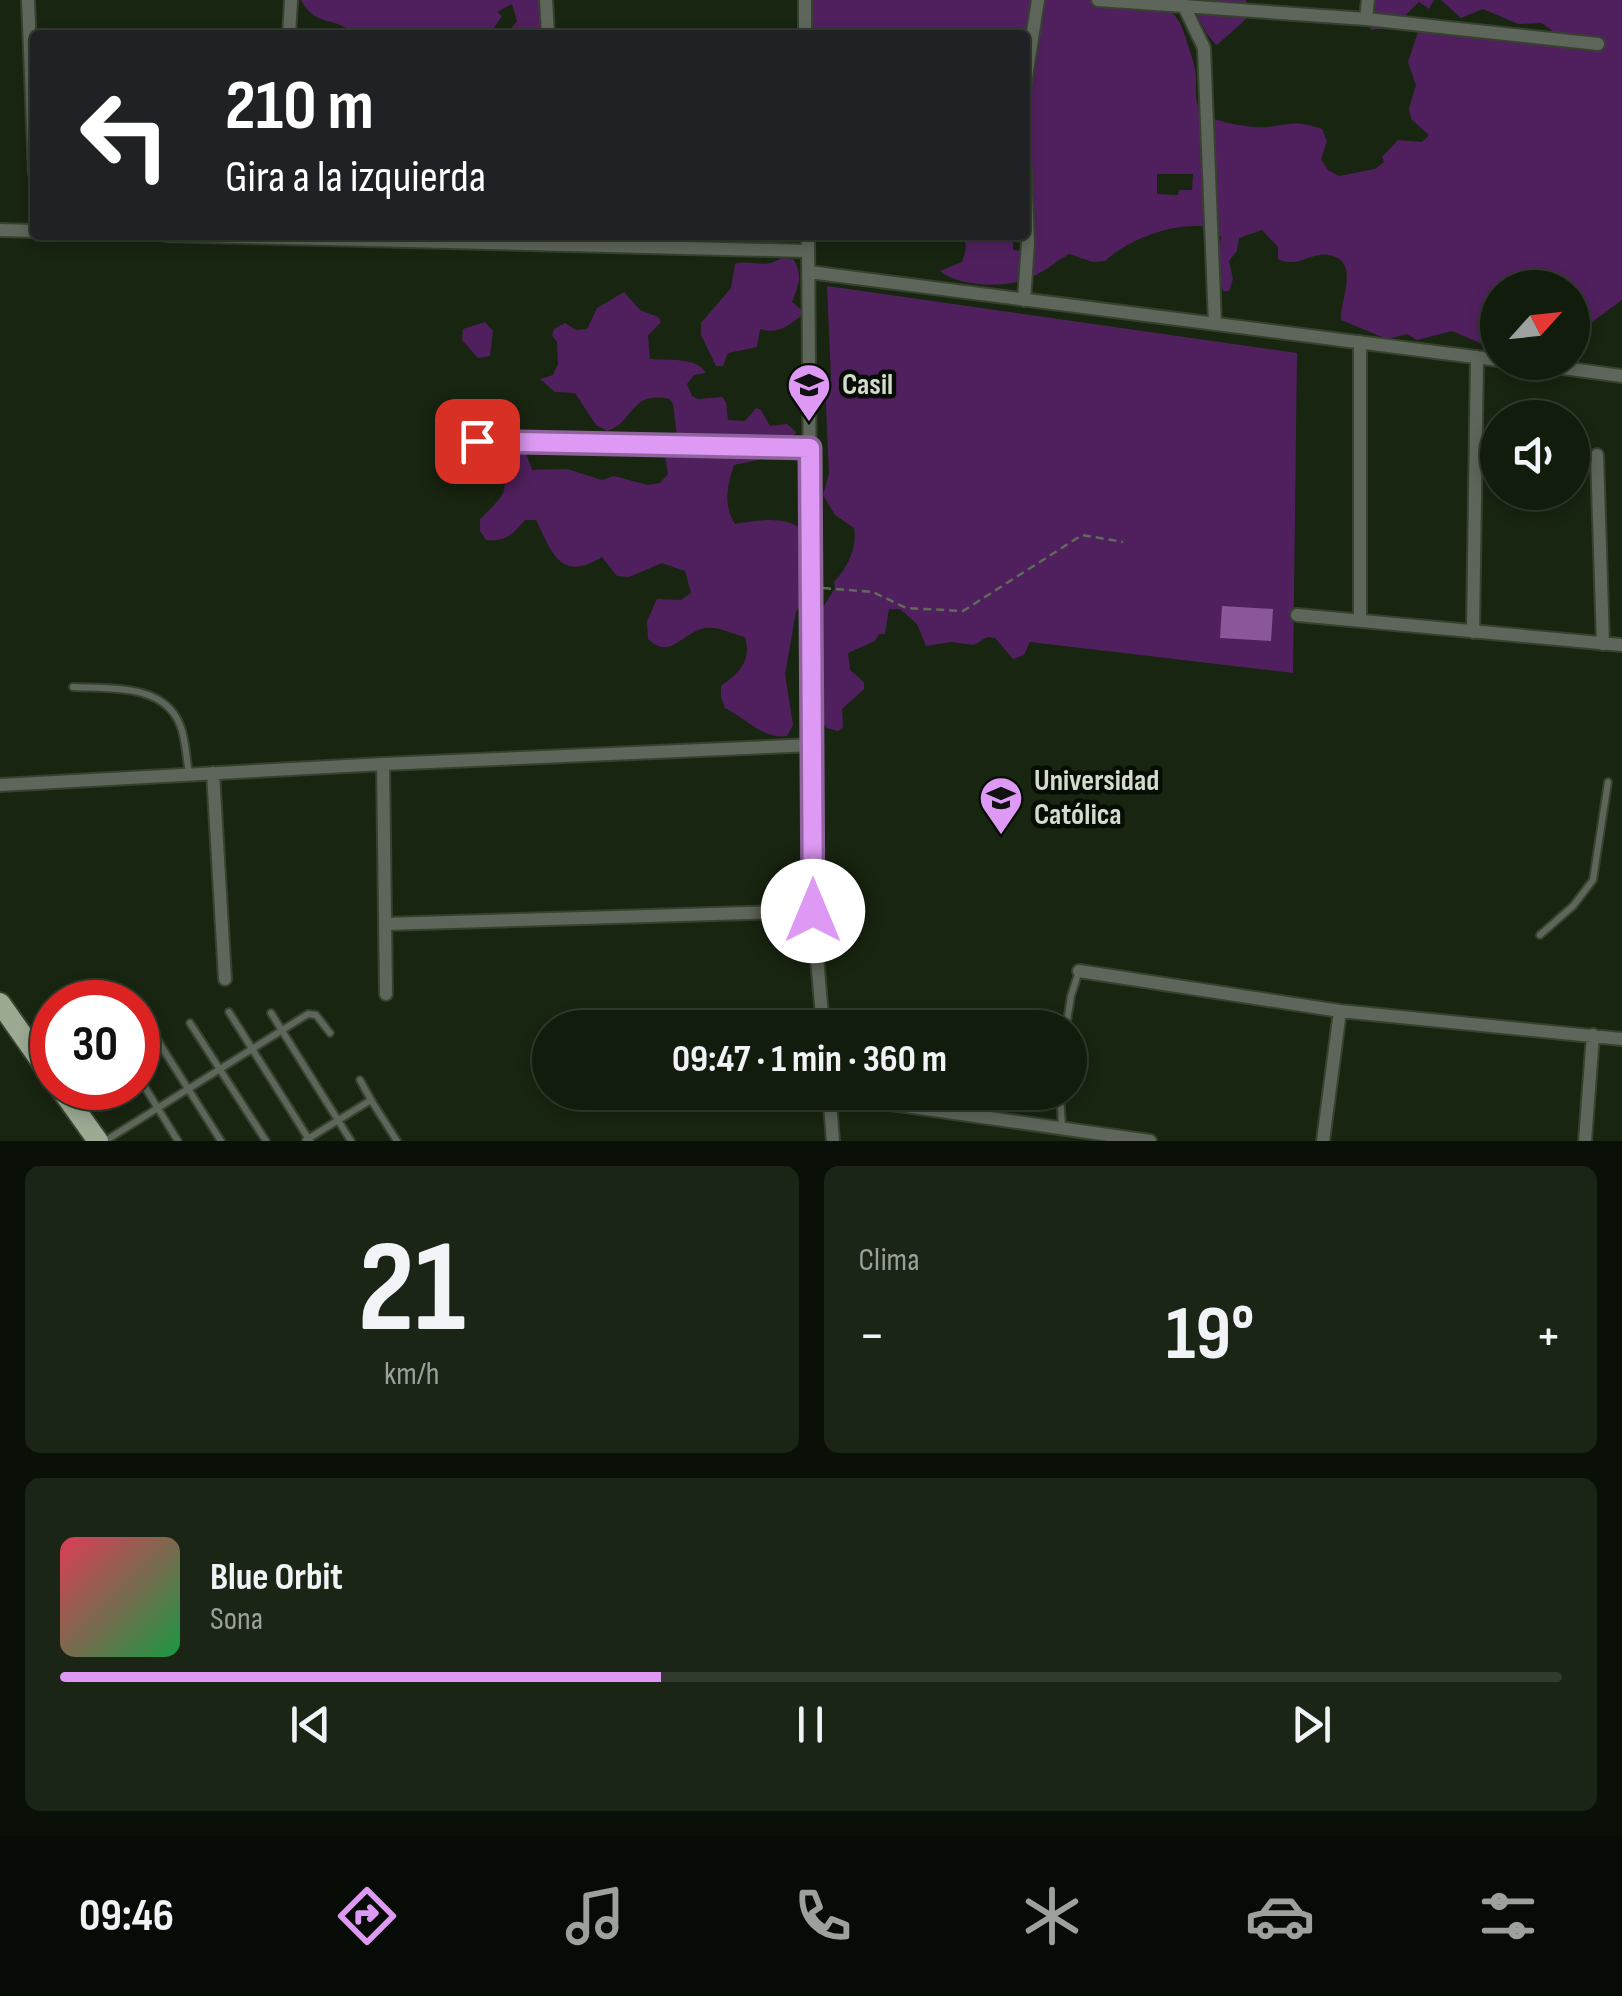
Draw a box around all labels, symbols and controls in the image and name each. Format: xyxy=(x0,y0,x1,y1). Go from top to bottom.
text: 210 m xyxy=(225,65,374,149)
icon: left xyxy=(60,70,190,200)
text: Gira a la izquierda xyxy=(225,150,486,205)
north arrow xyxy=(1480,270,1590,380)
map controls xyxy=(1480,270,1590,510)
school or university icon: Casil xyxy=(786,362,832,423)
place label: Casil xyxy=(842,367,893,403)
pin xyxy=(435,399,520,484)
button: sound xyxy=(1480,400,1590,510)
icon: arrive xyxy=(450,414,505,469)
place label: Universidad Católica xyxy=(1034,763,1159,833)
school or university icon: Universidad Católica xyxy=(978,775,1024,836)
position arrow xyxy=(761,859,865,963)
speed limit sign: 30 xyxy=(30,980,160,1110)
text: 09:47 · 1 min · 360 m xyxy=(672,1037,947,1082)
text: 21 xyxy=(358,1212,466,1368)
text: Clima xyxy=(859,1241,919,1280)
text: 19° xyxy=(1166,1290,1254,1381)
text: − xyxy=(859,1303,885,1370)
text: + xyxy=(1535,1303,1562,1370)
text: km/h xyxy=(384,1355,439,1394)
text: Blue Orbit xyxy=(210,1555,343,1600)
text: Sona xyxy=(210,1600,263,1639)
icon: previous xyxy=(283,1697,338,1752)
icon: pause xyxy=(783,1697,838,1752)
icon: next xyxy=(1284,1697,1339,1752)
icon: directions xyxy=(332,1881,402,1951)
icon: music xyxy=(560,1881,630,1951)
icon: phone xyxy=(788,1881,858,1951)
icon: climate xyxy=(1017,1881,1087,1951)
icon: car xyxy=(1245,1881,1315,1951)
icon: filters xyxy=(1473,1881,1543,1951)
text: 09:46 xyxy=(79,1889,174,1944)

